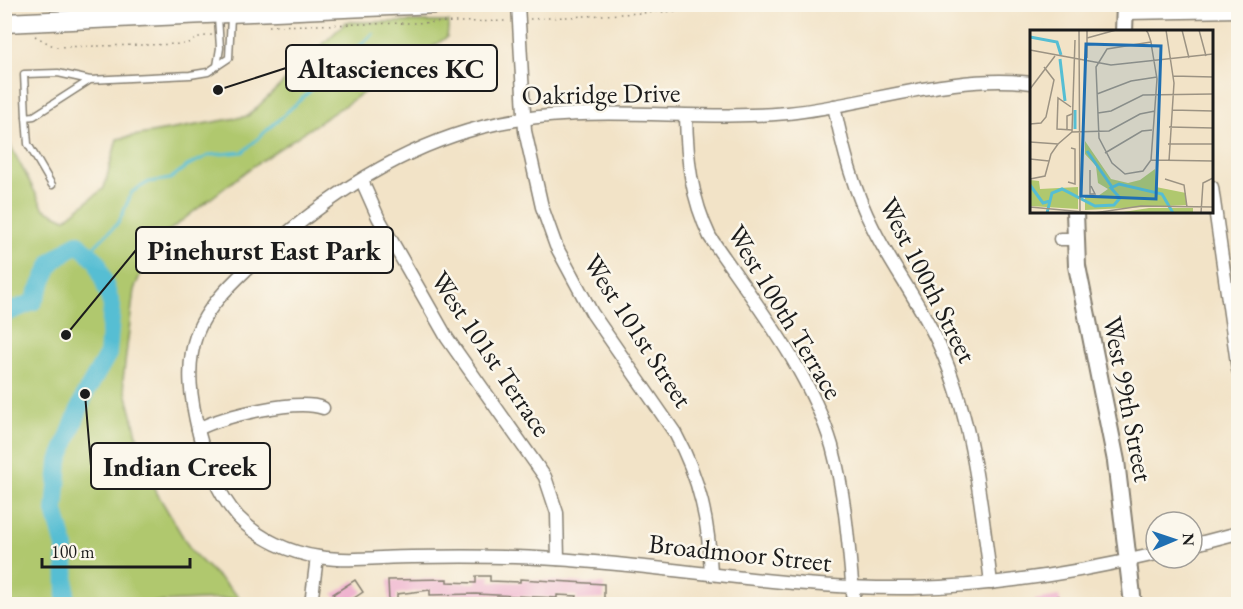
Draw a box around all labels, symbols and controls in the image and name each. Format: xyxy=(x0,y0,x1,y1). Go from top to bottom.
inset map xyxy=(1030,30,1213,213)
callout: Altasciences KC xyxy=(286,45,497,91)
text: Altasciences KC xyxy=(296,50,485,86)
street label: Oakridge Drive xyxy=(521,75,681,112)
street label: West 100th Street xyxy=(872,191,985,369)
street label: West 100th Terrace xyxy=(720,218,851,405)
callout: Pinehurst East Park xyxy=(136,227,393,273)
text: Pinehurst East Park xyxy=(147,232,381,268)
street label: West 101st Street xyxy=(576,247,701,414)
street label: West 101st Terrace xyxy=(423,264,560,443)
street label: West 99th Street xyxy=(1095,313,1162,485)
callout: Indian Creek xyxy=(91,443,270,489)
text: Indian Creek xyxy=(103,448,258,484)
north arrow xyxy=(1144,510,1204,570)
street label: Broadmoor Street xyxy=(647,526,834,580)
scale bar xyxy=(42,531,190,569)
text: N xyxy=(1178,533,1199,546)
text: 100 m xyxy=(51,540,95,563)

